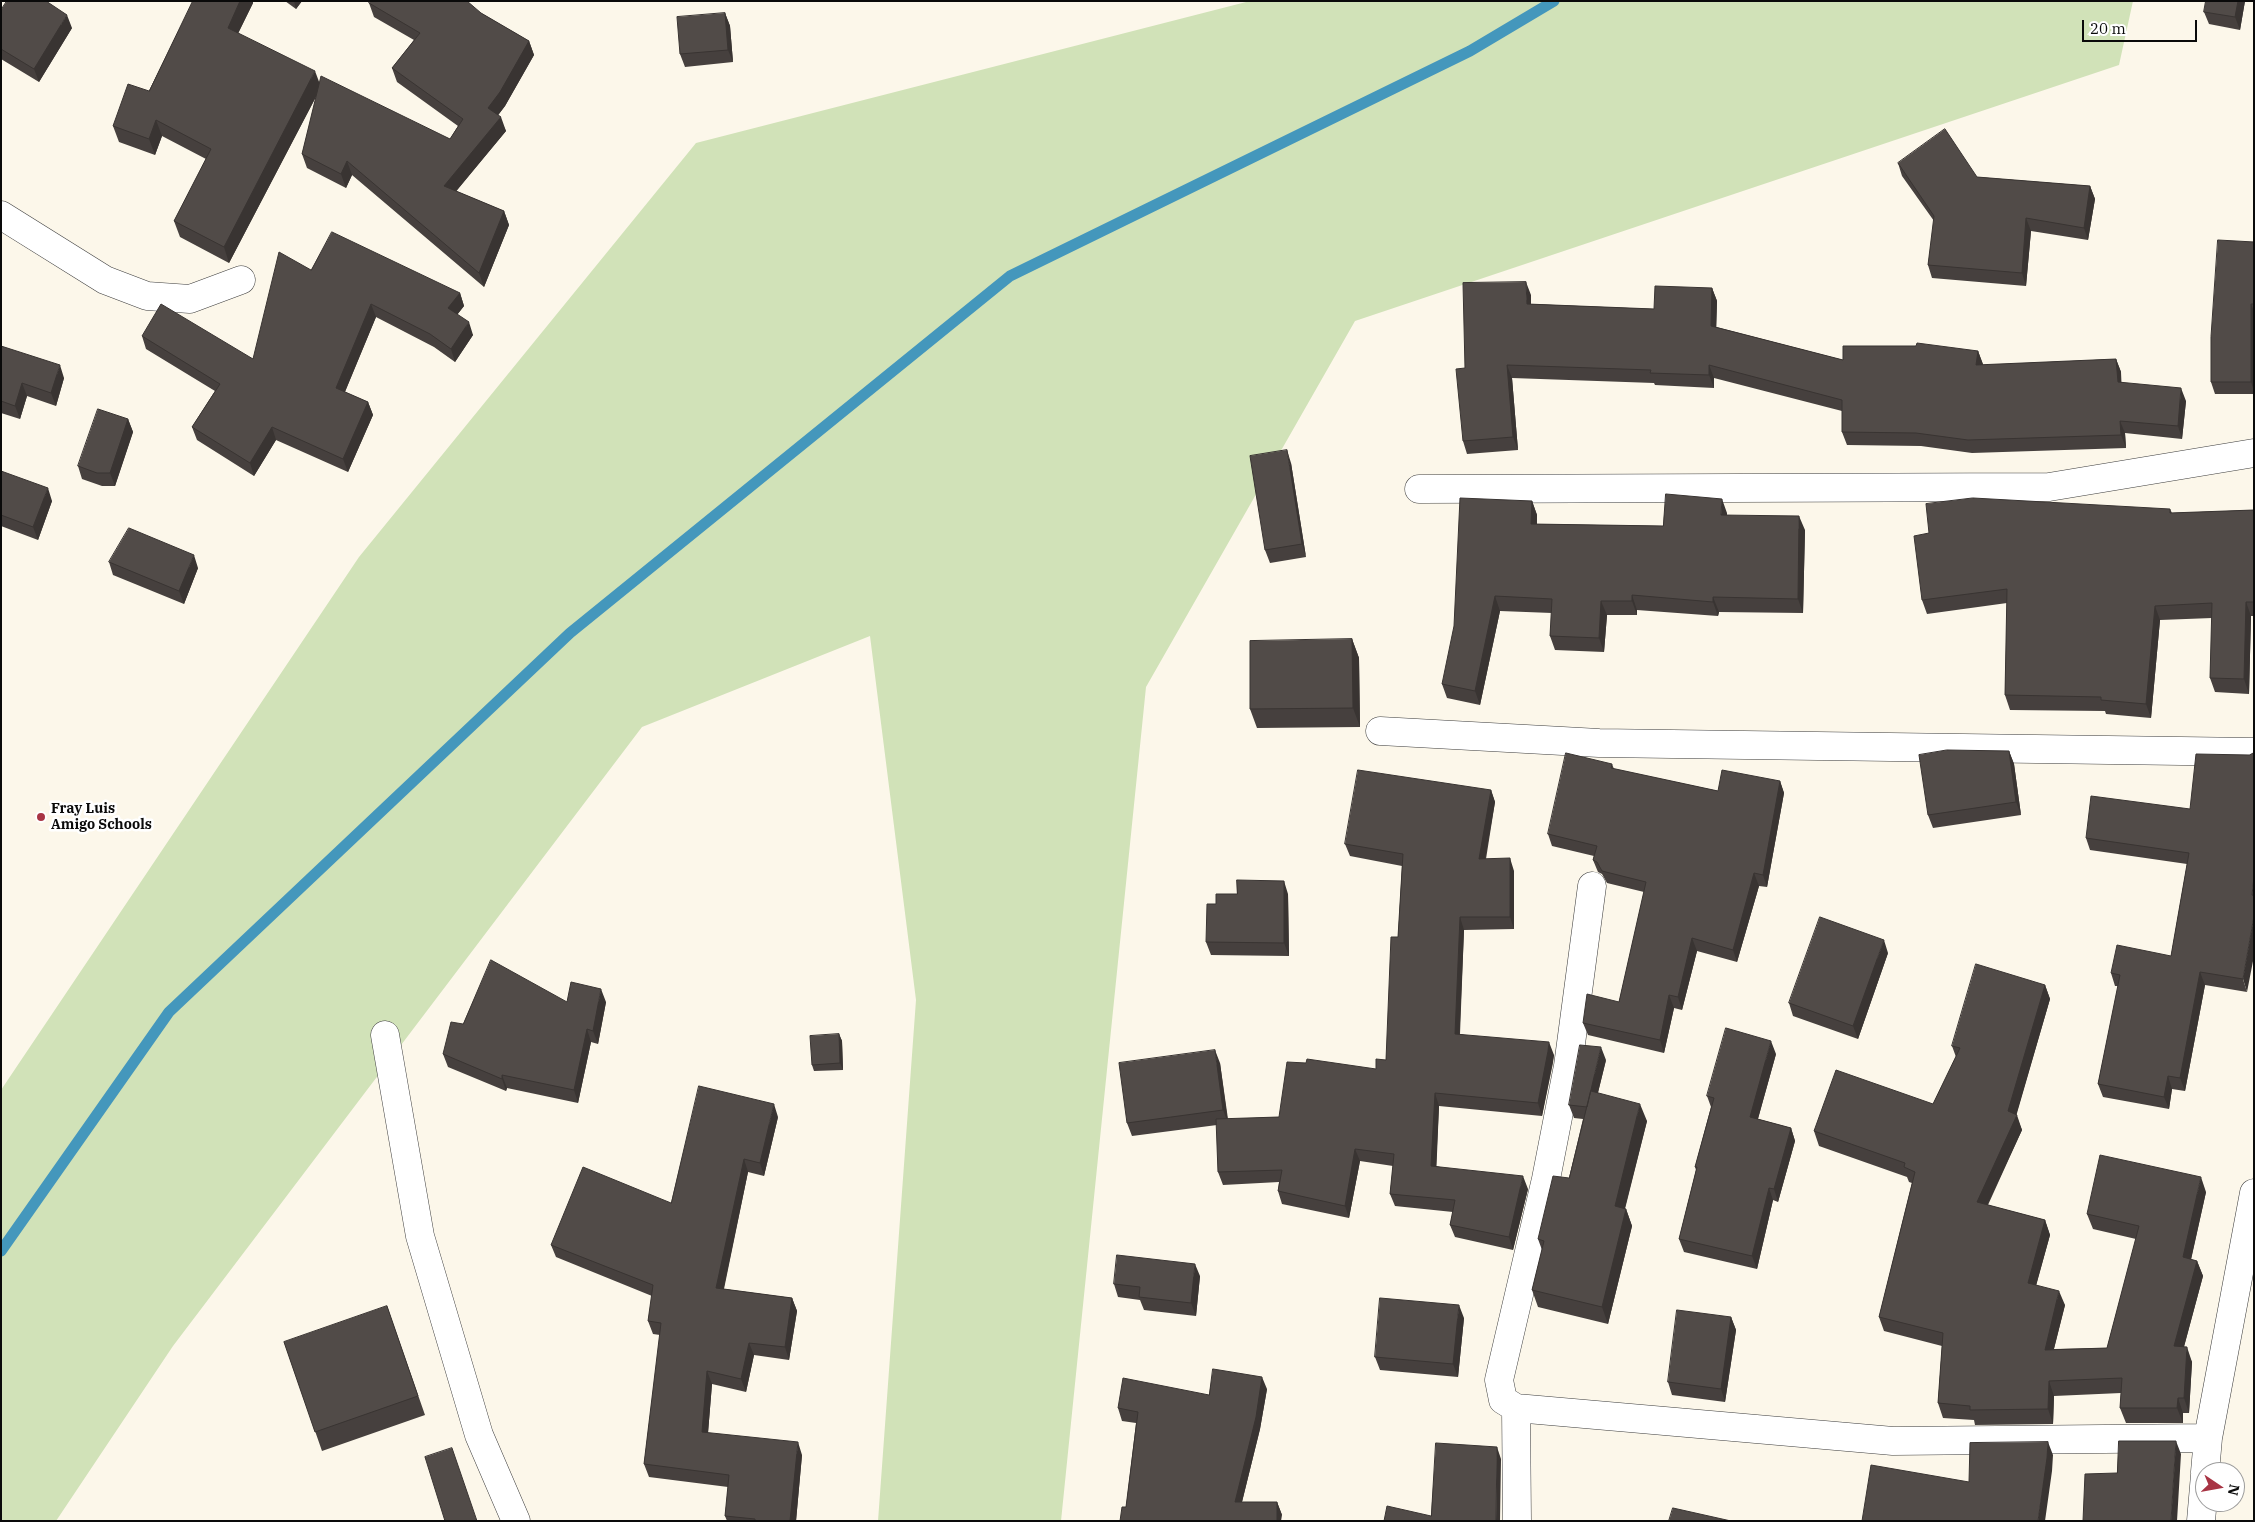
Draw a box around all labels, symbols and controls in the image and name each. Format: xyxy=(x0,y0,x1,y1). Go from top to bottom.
scale bar xyxy=(2085,10,2200,42)
text: 20 m xyxy=(2090,19,2126,38)
place label: Fray Luis Amigo Schools xyxy=(51,801,152,834)
marker: Fray Luis Amigo Schools xyxy=(35,811,47,823)
north arrow xyxy=(2195,1462,2245,1512)
text: N xyxy=(2224,1483,2244,1497)

